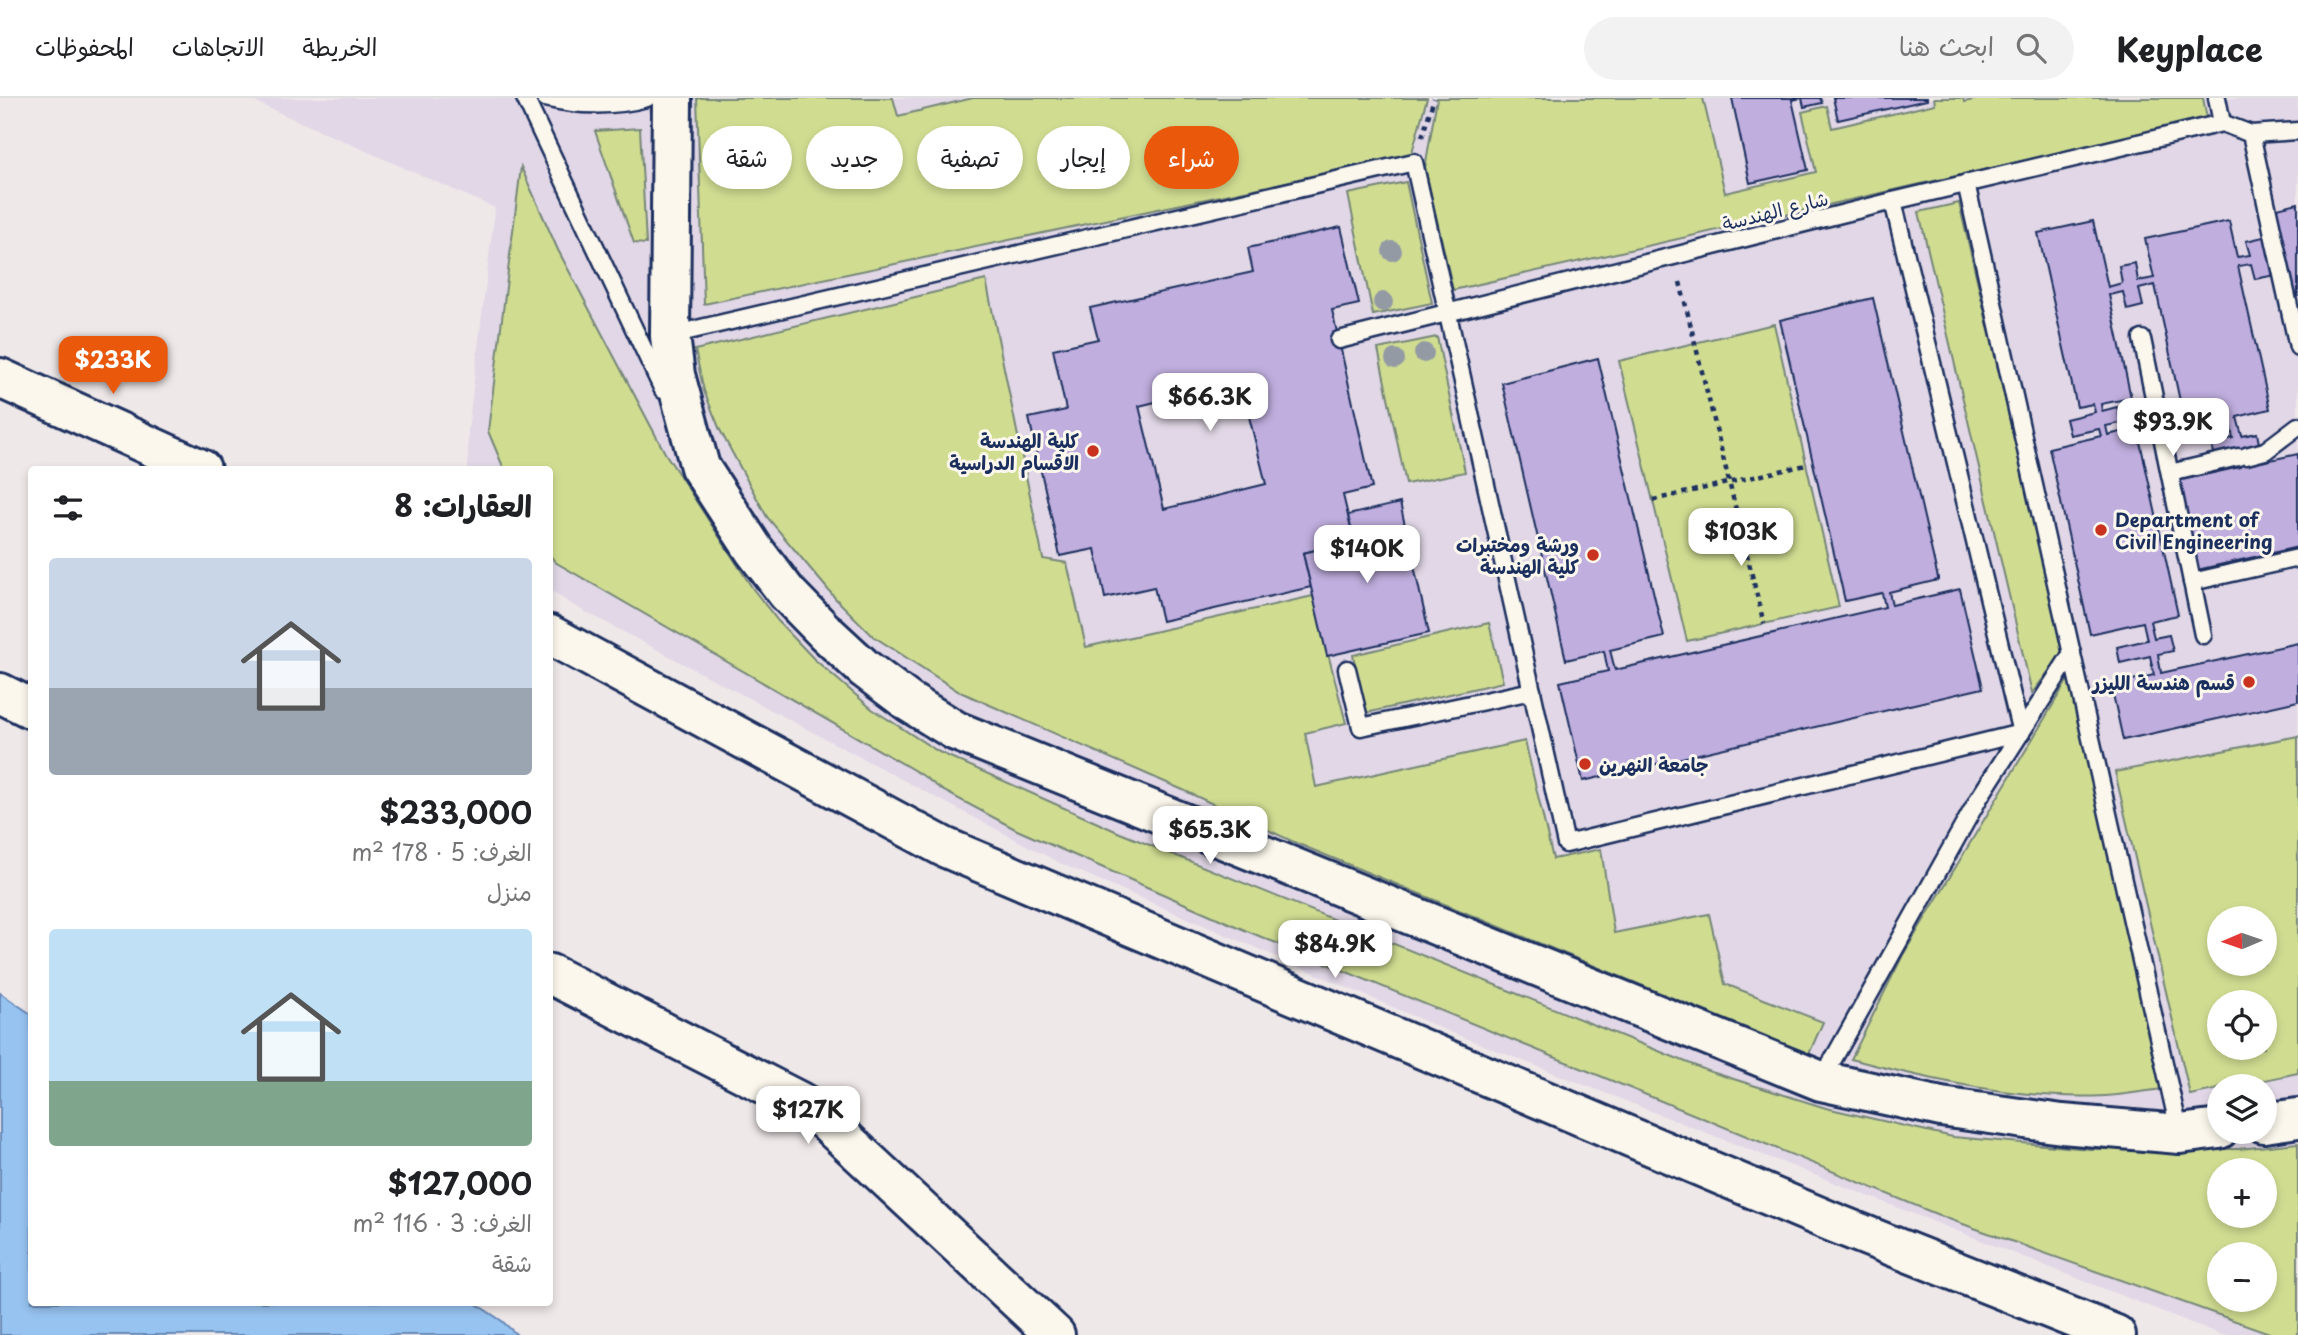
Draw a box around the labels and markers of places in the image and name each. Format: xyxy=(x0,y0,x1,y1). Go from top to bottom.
pin: $233K xyxy=(64,336,162,396)
pin: $66.3K xyxy=(1153,374,1267,433)
pin: $93.9K xyxy=(2116,398,2230,458)
place label: كلية الهندسة الاقسام الدراسية xyxy=(949,426,1080,478)
marker: كلية الهندسة الاقسام الدراسية xyxy=(1085,443,1101,459)
place label: Department of Civil Engineering xyxy=(2115,505,2273,555)
pin: $103K xyxy=(1692,508,1790,568)
marker: Department of Civil Engineering xyxy=(2093,522,2109,538)
pin: $140K xyxy=(1318,526,1416,585)
place label: ورشة ومختبرات كلية الهندسة xyxy=(1456,530,1580,580)
marker: ورشة ومختبرات كلية الهندسة xyxy=(1585,547,1601,563)
place label: قسم هندسة الليزر xyxy=(2091,668,2235,698)
marker: قسم هندسة الليزر xyxy=(2241,674,2257,690)
place label: جامعة النهرين xyxy=(1599,750,1708,778)
marker: جامعة النهرين xyxy=(1577,756,1593,772)
pin: $65.3K xyxy=(1153,806,1267,866)
pin: $84.9K xyxy=(1278,920,1392,980)
pin: $127K xyxy=(759,1086,857,1146)

